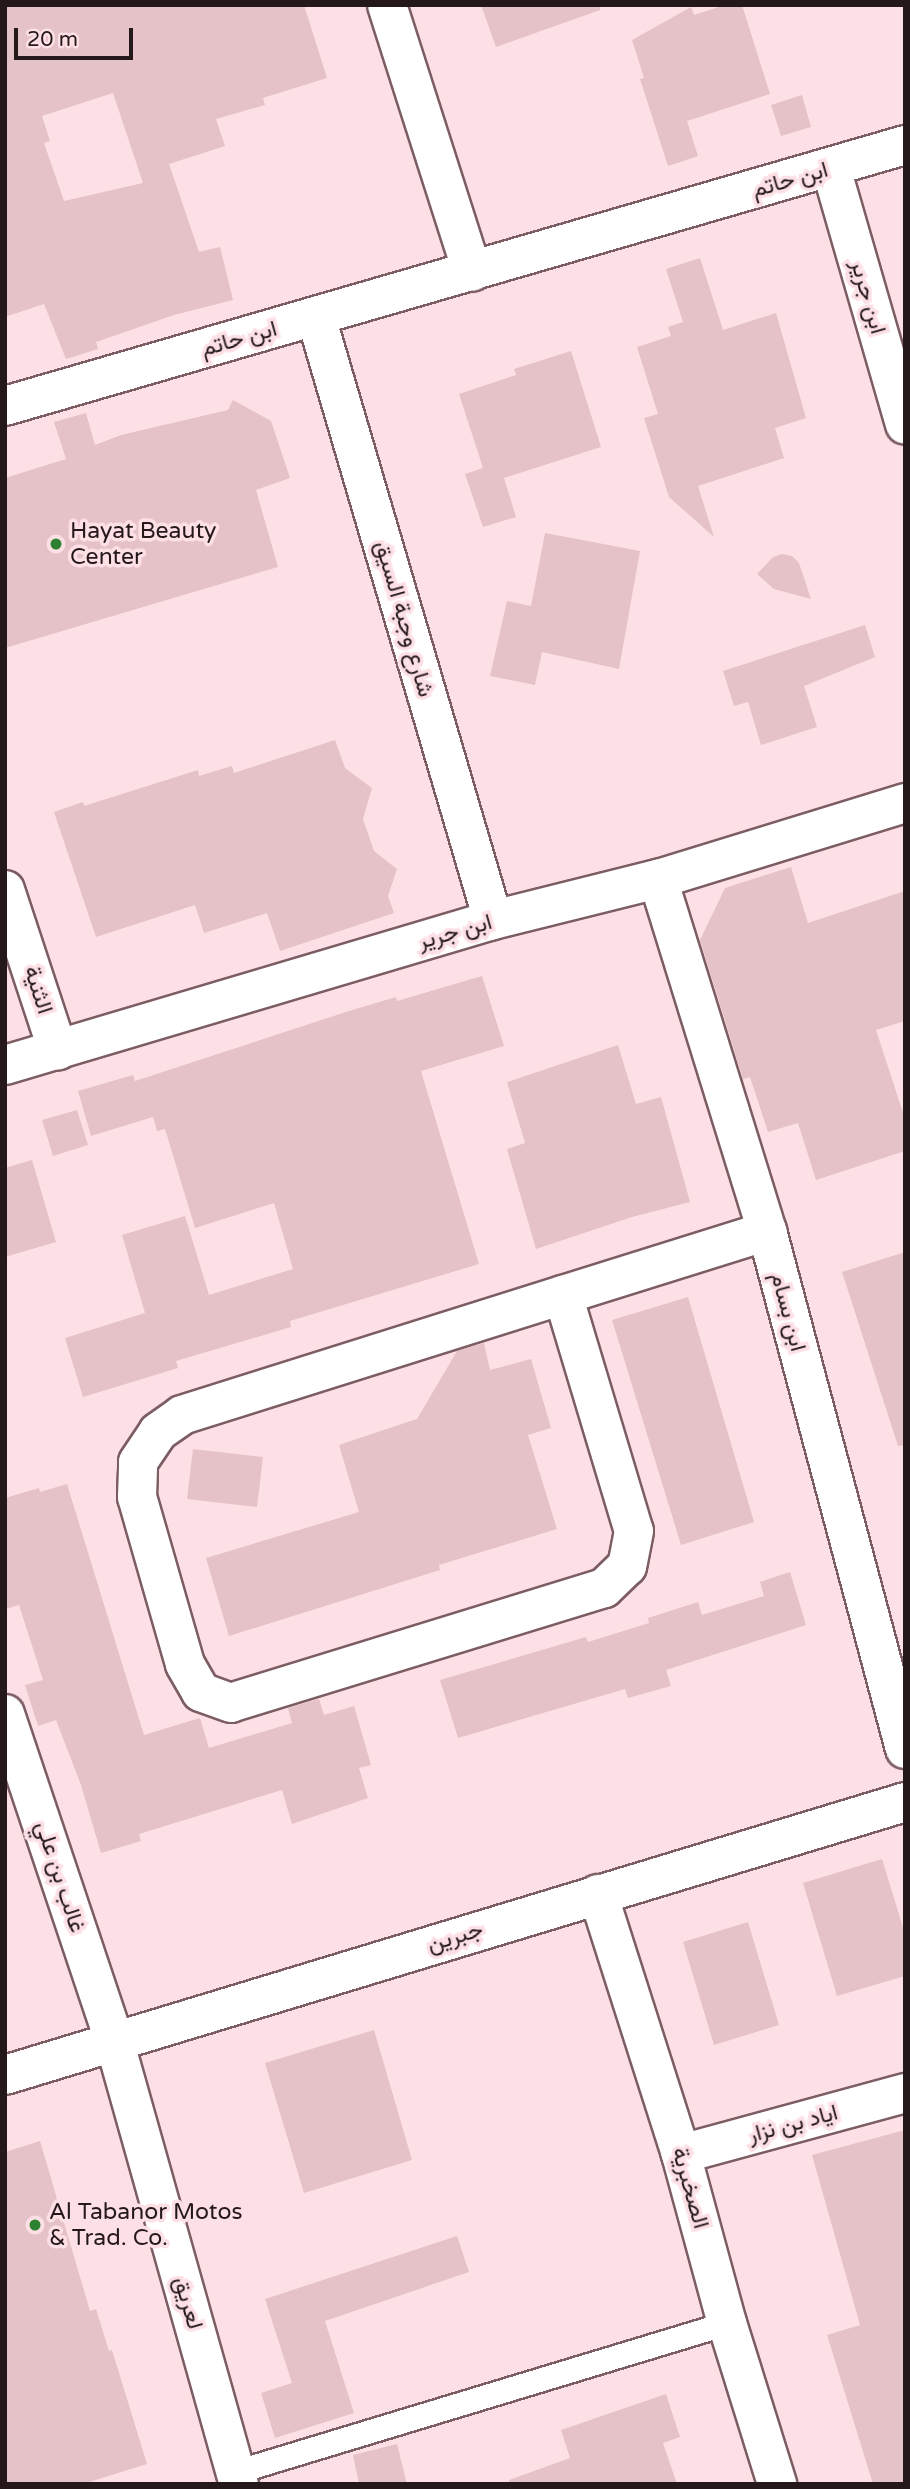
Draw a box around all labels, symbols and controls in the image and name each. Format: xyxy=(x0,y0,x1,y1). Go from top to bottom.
scale bar xyxy=(18,14,136,58)
text: 20 m xyxy=(27,27,78,52)
street label: ابن حاتم xyxy=(749,156,831,204)
street label: ابن جرير xyxy=(844,257,892,337)
street label: ابن حاتم xyxy=(198,315,280,363)
place label: Hayat Beauty Center xyxy=(70,517,216,571)
marker: Hayat Beauty Center xyxy=(48,536,64,552)
street label: شارع وجبة السيق xyxy=(369,538,439,700)
street label: ابن جرير xyxy=(415,908,495,956)
street label: الثنية xyxy=(17,963,59,1017)
street label: ابن بسام xyxy=(764,1270,812,1354)
street label: غالب بن علي xyxy=(29,1818,91,1936)
street label: جبرين xyxy=(424,1915,486,1959)
street label: اياد بن نزار xyxy=(745,2099,841,2149)
street label: الصخبرية xyxy=(665,2144,715,2232)
place label: Al Tabanor Motos & Trad. Co. xyxy=(49,2198,242,2252)
marker: Al Tabanor Motos & Trad. Co. xyxy=(27,2217,43,2233)
street label: لعريق xyxy=(167,2273,209,2333)

